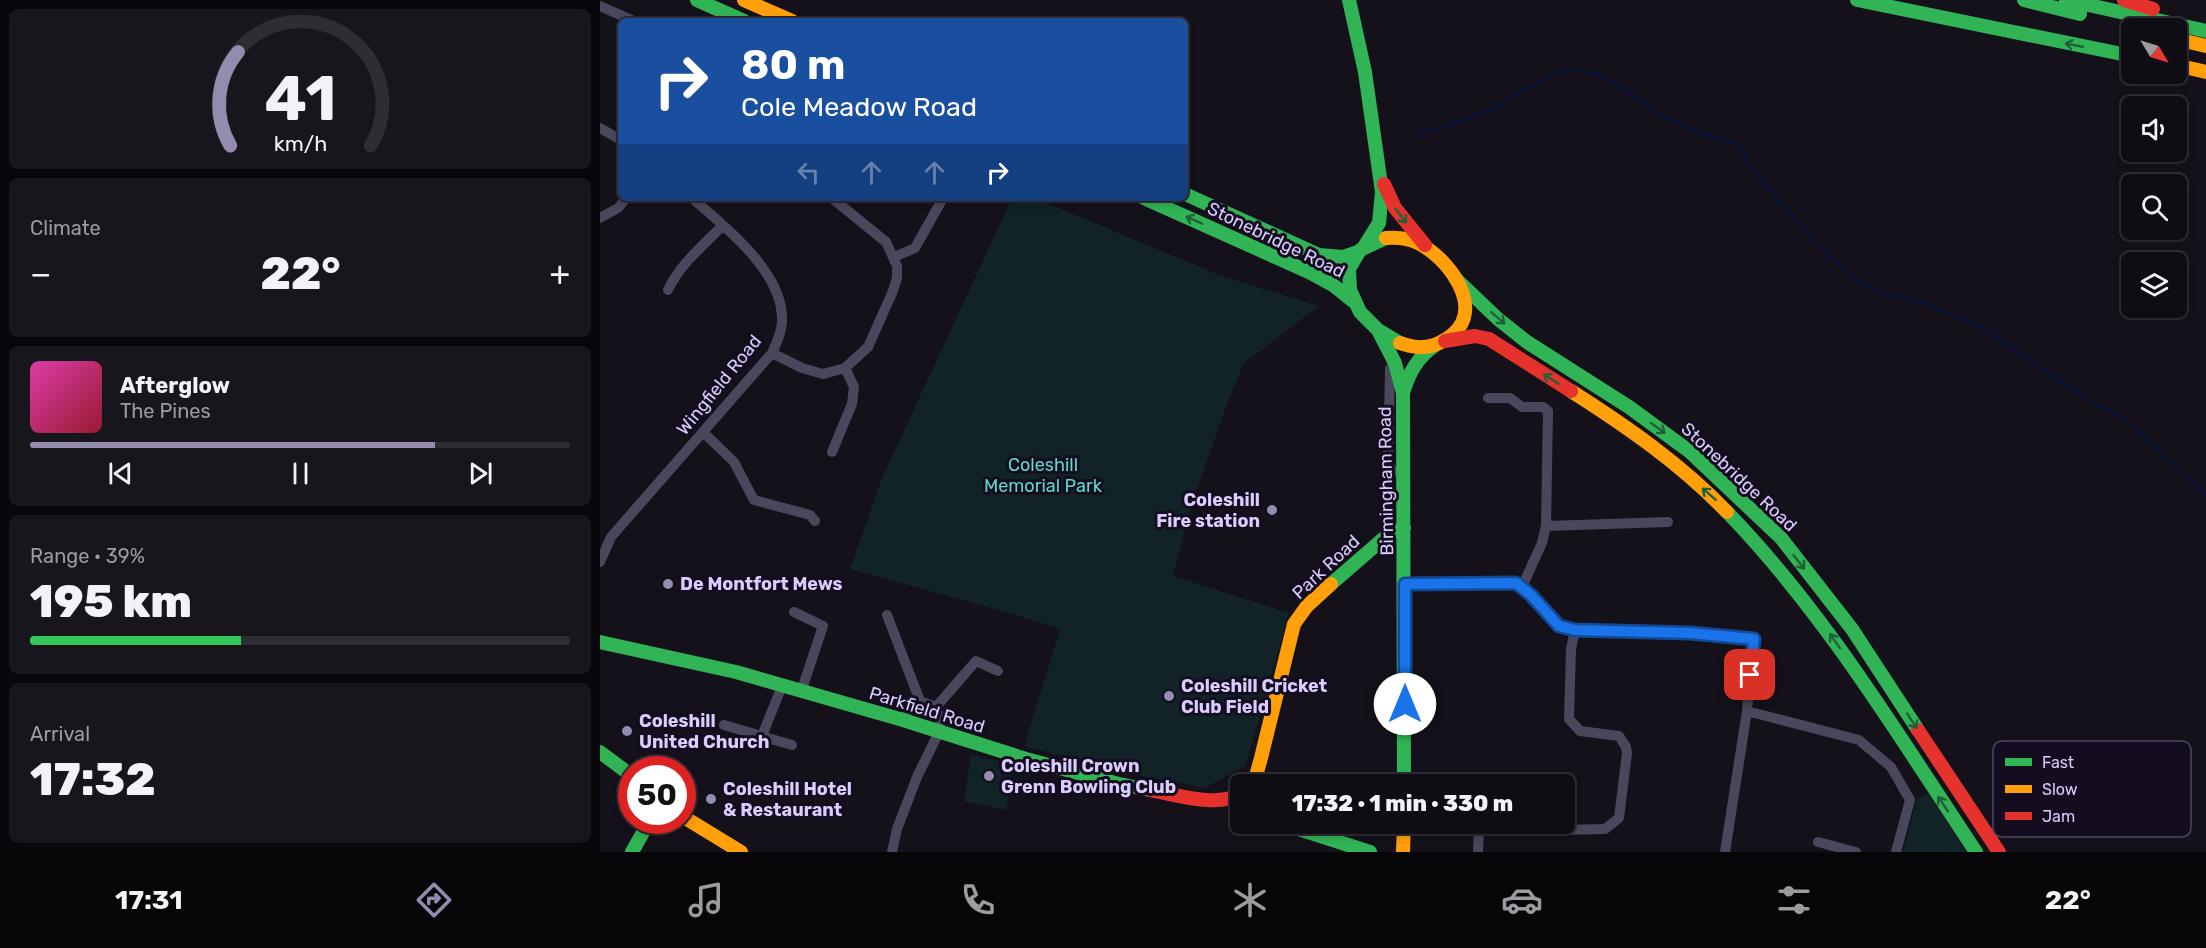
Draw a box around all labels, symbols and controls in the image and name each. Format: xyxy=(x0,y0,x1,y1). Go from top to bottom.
north arrow xyxy=(2121,18,2187,84)
map controls xyxy=(2121,18,2187,318)
one-way arrow xyxy=(2065,39,2084,50)
text: 80 m xyxy=(741,40,845,90)
icon: right xyxy=(642,42,720,120)
text: 41 xyxy=(264,62,336,136)
text: Cole Meadow Road xyxy=(741,91,977,123)
button: sound xyxy=(2121,96,2187,162)
text: km/h xyxy=(273,131,327,156)
icon: left xyxy=(792,156,825,189)
icon: ahead xyxy=(855,156,888,189)
icon: ahead xyxy=(918,156,951,189)
icon: right xyxy=(981,156,1014,189)
button: search xyxy=(2121,174,2187,240)
street label: Stonebridge Road xyxy=(1204,197,1348,283)
one-way arrow xyxy=(1395,207,1407,223)
one-way arrow xyxy=(1185,214,1203,225)
text: Climate xyxy=(30,216,101,240)
text: 22° xyxy=(261,247,340,300)
button: layers xyxy=(2121,252,2187,318)
text: − xyxy=(30,254,51,293)
text: + xyxy=(549,254,570,293)
one-way arrow xyxy=(1490,311,1505,325)
street label: Wingfield Road xyxy=(672,330,766,440)
text: Afterglow xyxy=(120,372,230,399)
one-way arrow xyxy=(1543,373,1560,385)
text: The Pines xyxy=(120,399,211,423)
street label: Birmingham Road xyxy=(1374,406,1398,556)
street label: Stonebridge Road xyxy=(1677,418,1801,536)
one-way arrow xyxy=(1650,422,1666,435)
park label: Coleshill Memorial Park xyxy=(984,454,1103,497)
icon: previous xyxy=(104,457,137,490)
icon: pause xyxy=(284,457,317,490)
icon: next xyxy=(464,457,497,490)
one-way arrow xyxy=(1701,487,1717,501)
place label: Coleshill Fire station xyxy=(1156,489,1260,532)
marker: Coleshill Fire station xyxy=(1265,503,1279,517)
street label: Park Road xyxy=(1288,530,1364,604)
text: Range · 39% xyxy=(30,544,145,568)
one-way arrow xyxy=(1793,554,1806,570)
place label: De Montfort Mews xyxy=(680,573,843,595)
text: 195 km xyxy=(30,575,192,628)
marker: De Montfort Mews xyxy=(661,577,675,591)
one-way arrow xyxy=(1829,634,1841,650)
pin xyxy=(1724,649,1775,700)
icon: arrive xyxy=(1733,658,1766,691)
position arrow xyxy=(1373,672,1437,736)
place label: Coleshill Cricket Club Field xyxy=(1181,675,1327,718)
street label: Parkfield Road xyxy=(867,682,987,738)
marker: Coleshill Cricket Club Field xyxy=(1162,689,1176,703)
place label: Coleshill United Church xyxy=(639,710,769,753)
one-way arrow xyxy=(1906,712,1918,728)
text: Arrival xyxy=(30,722,90,746)
marker: Coleshill United Church xyxy=(620,724,634,738)
legend xyxy=(1993,741,2191,837)
text: 17:32 xyxy=(30,753,156,806)
text: Fast xyxy=(2042,753,2074,772)
place label: Coleshill Crown Grenn Bowling Club xyxy=(1001,755,1176,798)
speed limit sign: 50 xyxy=(618,756,696,834)
marker: Coleshill Crown Grenn Bowling Club xyxy=(982,769,996,783)
place label: Coleshill Hotel & Restaurant xyxy=(723,778,852,821)
text: Slow xyxy=(2042,780,2078,799)
text: 17:32 · 1 min · 330 m xyxy=(1292,790,1513,817)
marker: Coleshill Hotel & Restaurant xyxy=(704,792,718,806)
one-way arrow xyxy=(1937,796,1949,812)
text: Jam xyxy=(2042,807,2075,826)
icon: directions xyxy=(413,879,455,921)
icon: music xyxy=(685,879,727,921)
icon: phone xyxy=(957,879,999,921)
icon: climate xyxy=(1229,879,1271,921)
icon: car xyxy=(1501,879,1543,921)
icon: filters xyxy=(1773,879,1815,921)
text: 17:31 xyxy=(115,884,183,916)
text: 22° xyxy=(2045,884,2091,916)

